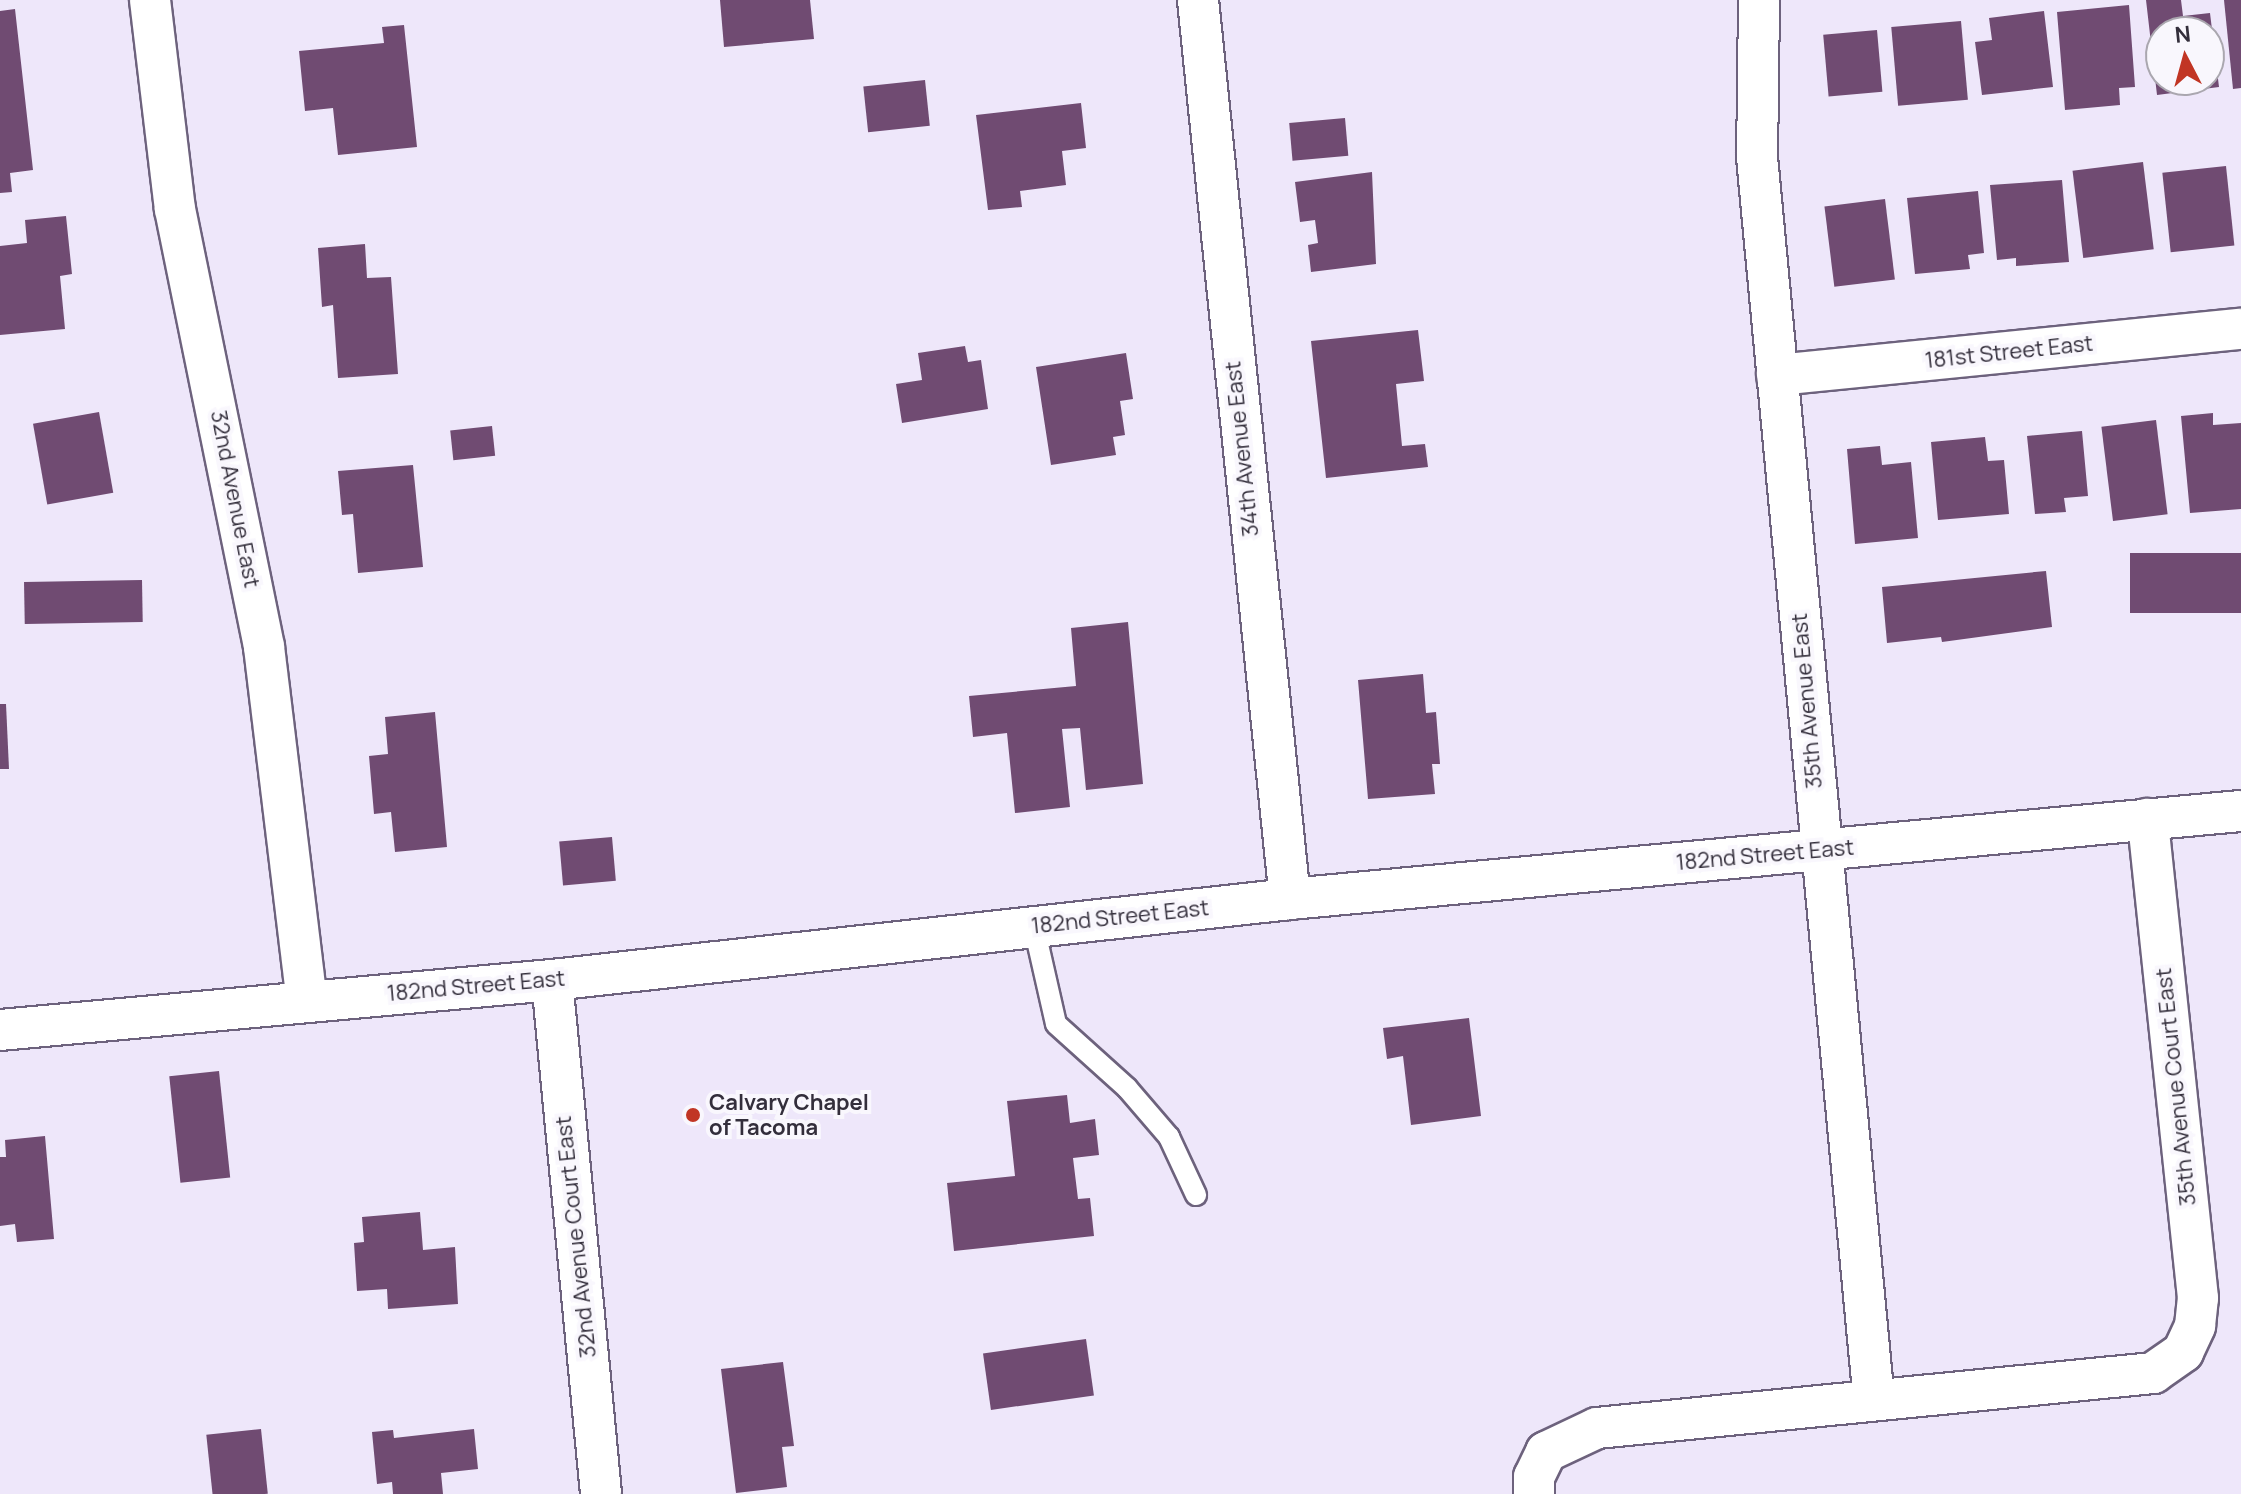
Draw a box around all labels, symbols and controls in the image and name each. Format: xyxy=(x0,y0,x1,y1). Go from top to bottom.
north arrow xyxy=(2145,16,2225,96)
text: N xyxy=(2173,18,2192,50)
street label: 181st Street East xyxy=(1924,330,2094,374)
street label: 34th Avenue East xyxy=(1220,360,1264,538)
street label: 32nd Avenue East xyxy=(205,408,265,590)
street label: 35th Avenue East xyxy=(1786,612,1828,790)
street label: 182nd Street East xyxy=(1675,834,1855,876)
street label: 182nd Street East xyxy=(1030,895,1210,939)
street label: 182nd Street East xyxy=(386,965,566,1007)
street label: 35th Avenue Court East xyxy=(2150,967,2202,1207)
place label: Calvary Chapel of Tacoma xyxy=(709,1089,869,1140)
marker: Calvary Chapel of Tacoma xyxy=(684,1106,702,1124)
street label: 32nd Avenue Court East xyxy=(550,1115,602,1359)

